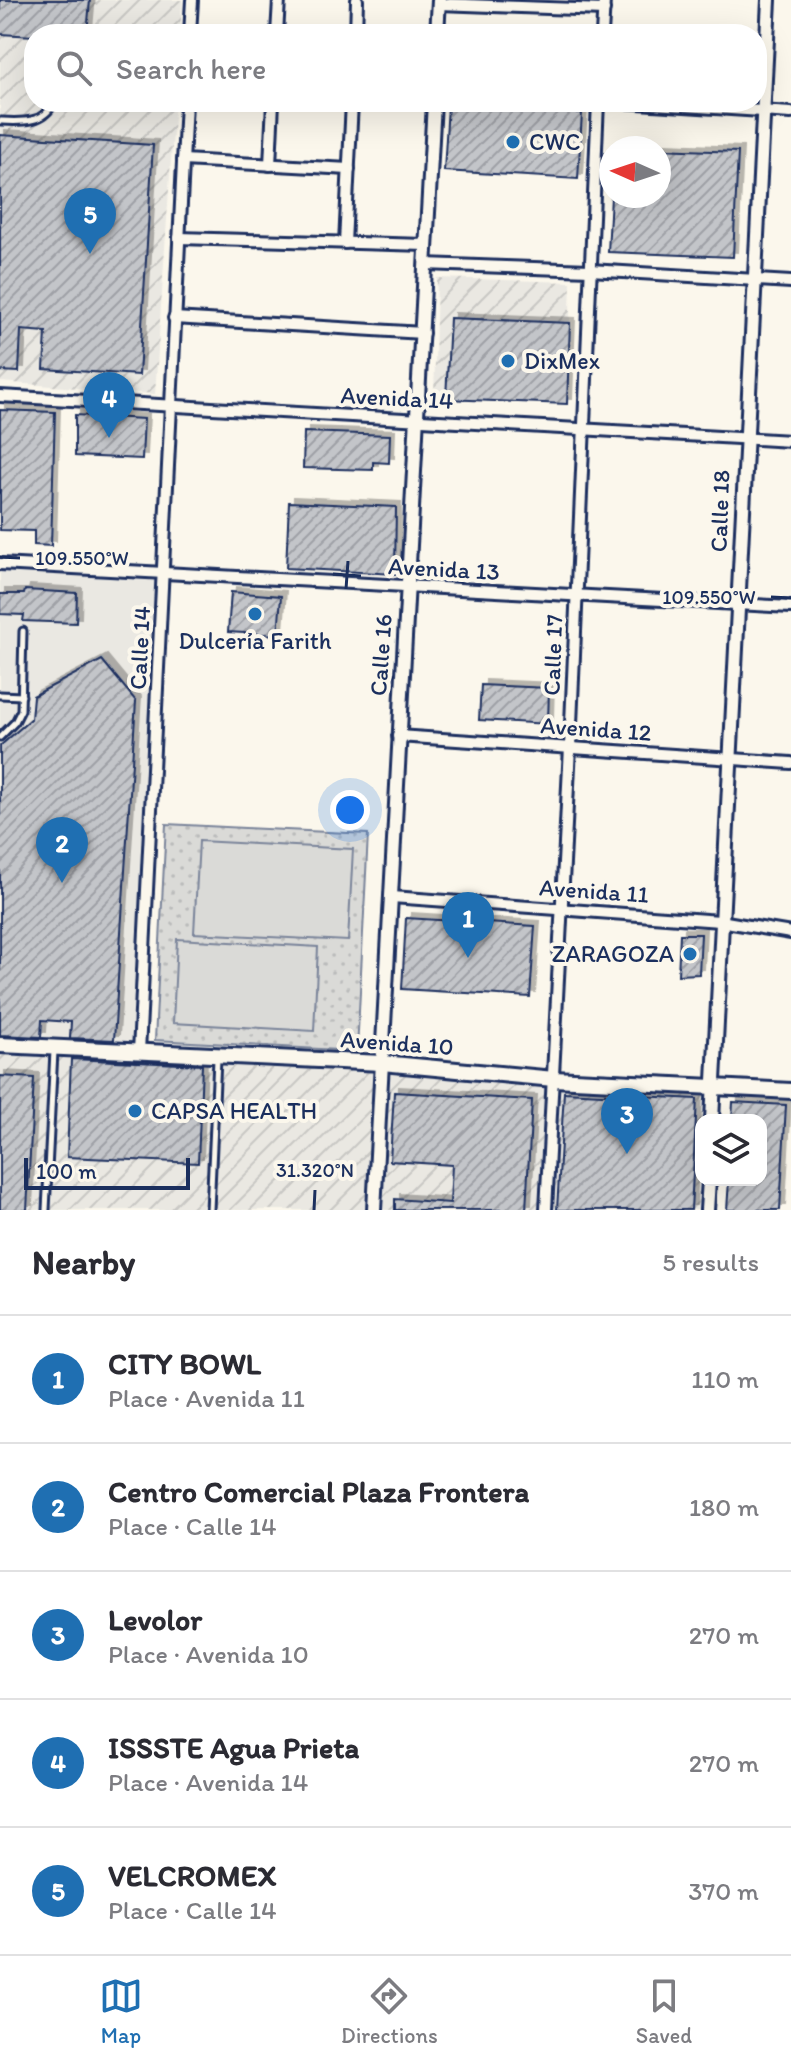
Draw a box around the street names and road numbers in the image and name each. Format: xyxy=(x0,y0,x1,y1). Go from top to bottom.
street label: Avenida 14 xyxy=(340,380,454,415)
street label: Calle 18 xyxy=(704,469,735,553)
street label: Avenida 13 xyxy=(388,551,501,586)
street label: Calle 14 xyxy=(123,605,156,691)
street label: Calle 16 xyxy=(363,613,398,697)
street label: Calle 17 xyxy=(537,614,568,696)
street label: Avenida 12 xyxy=(540,710,653,747)
street label: Avenida 11 xyxy=(538,872,650,909)
street label: Avenida 10 xyxy=(339,1024,455,1061)

